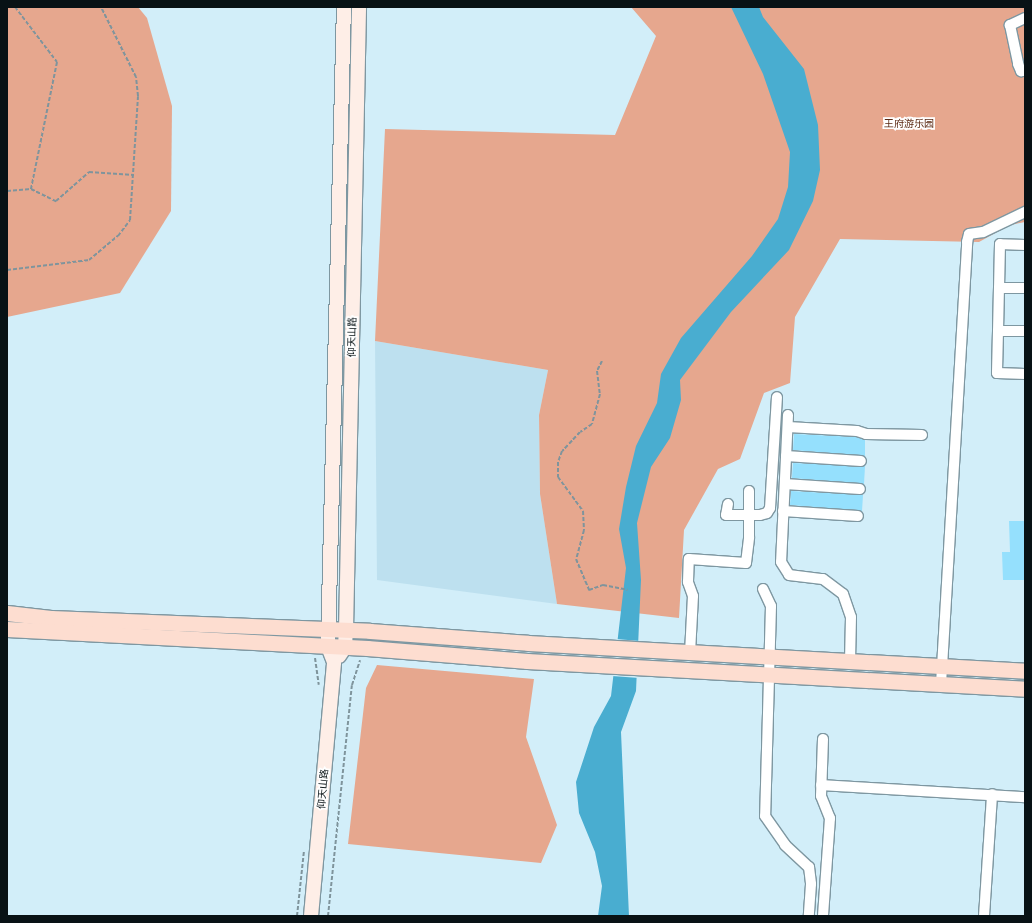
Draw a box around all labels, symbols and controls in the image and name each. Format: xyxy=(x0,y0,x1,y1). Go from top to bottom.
park label: 王府游乐园 xyxy=(884,118,934,130)
street label: 仰天山路 xyxy=(346,317,358,357)
street label: 仰天山路 xyxy=(315,769,331,809)

